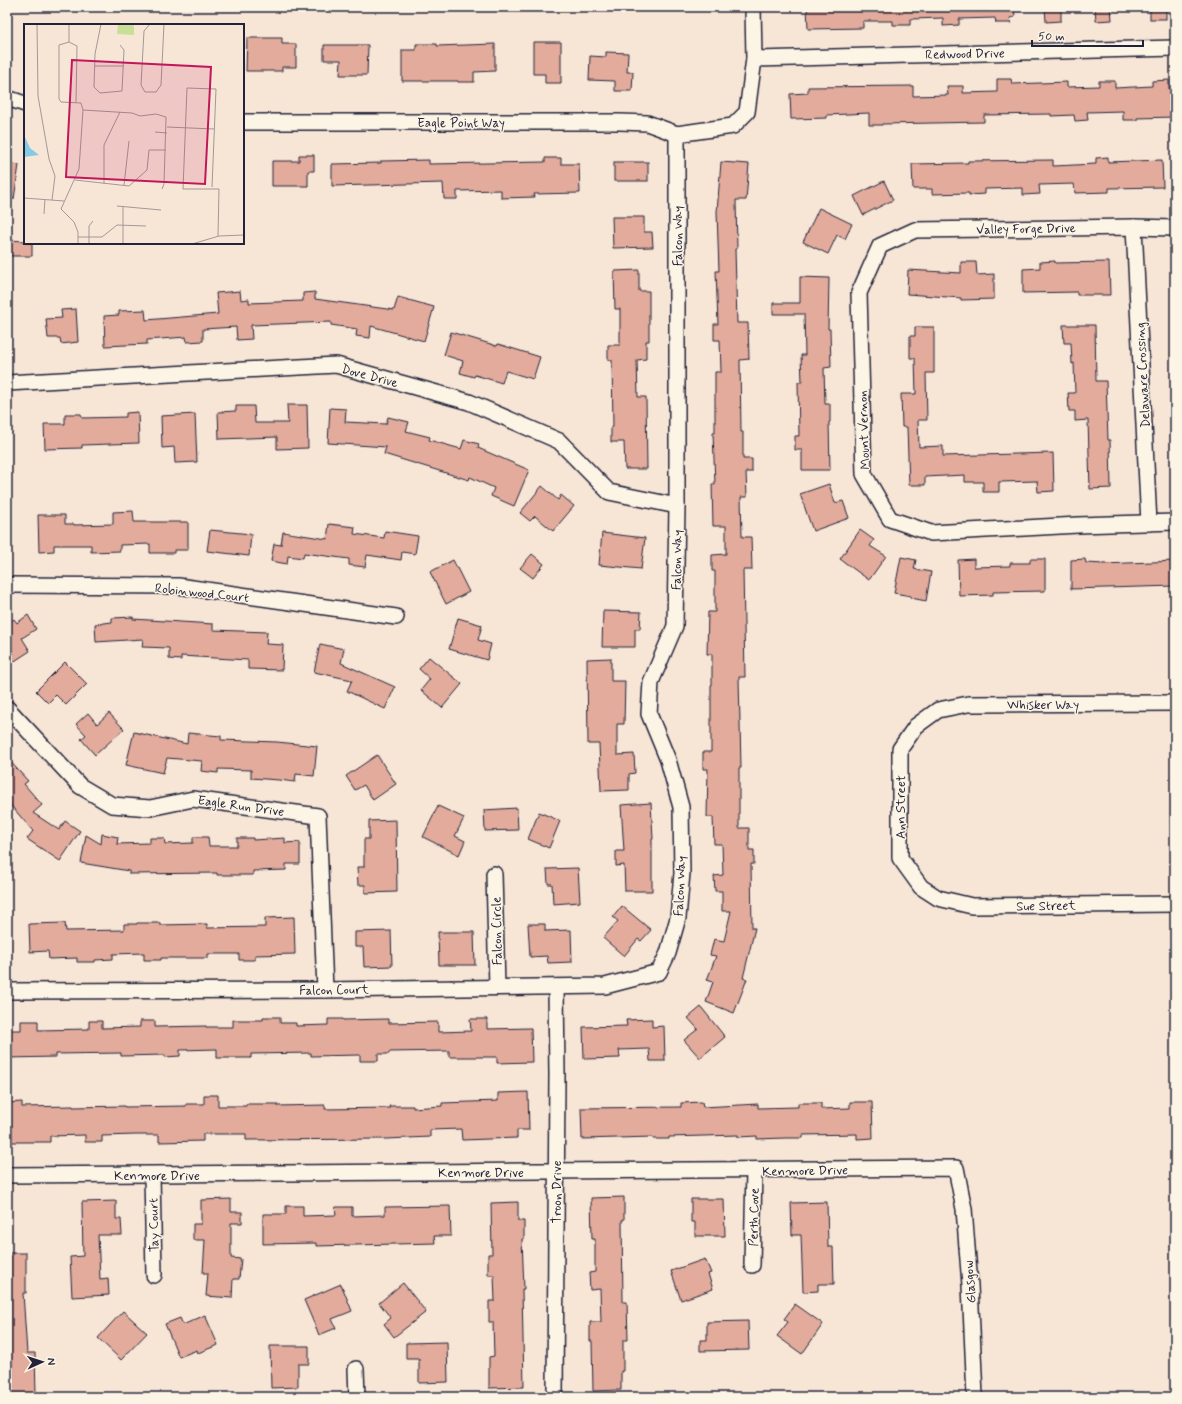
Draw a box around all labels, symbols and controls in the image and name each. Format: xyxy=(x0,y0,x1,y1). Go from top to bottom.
scale bar xyxy=(1032,22,1143,48)
inset map xyxy=(24,24,244,244)
text: 50 m xyxy=(1038,29,1065,45)
street label: Redwood Drive xyxy=(925,45,1005,64)
street label: Eagle Point Way xyxy=(417,115,505,132)
street label: Falcon Way xyxy=(670,206,687,266)
street label: Valley Forge Drive xyxy=(976,220,1076,239)
street label: Delaware Crossing xyxy=(1132,322,1155,428)
street label: Dove Drive xyxy=(339,361,400,392)
street label: Mount Vernon xyxy=(855,390,874,470)
street label: Falcon Way xyxy=(668,530,687,590)
street label: Robinwood Court xyxy=(154,580,250,607)
street label: Whisker Way xyxy=(1007,697,1079,714)
street label: Ann Street xyxy=(893,775,910,839)
street label: Eagle Run Drive xyxy=(196,792,285,821)
street label: Falcon Way xyxy=(670,855,691,917)
street label: Falcon Circle xyxy=(488,897,507,965)
street label: Sue Street xyxy=(1016,897,1076,916)
street label: Falcon Court xyxy=(299,981,369,1000)
street label: Troon Drive xyxy=(549,1160,566,1224)
street label: Kenmore Drive xyxy=(762,1162,848,1181)
street label: Kenmore Drive xyxy=(438,1165,524,1182)
street label: Kenmore Drive xyxy=(114,1168,200,1185)
street label: Perth Cove xyxy=(745,1188,764,1247)
street label: Tay Court xyxy=(146,1198,163,1252)
street label: Glasgow xyxy=(960,1259,980,1304)
north arrow xyxy=(22,1342,62,1382)
text: N xyxy=(44,1358,58,1366)

